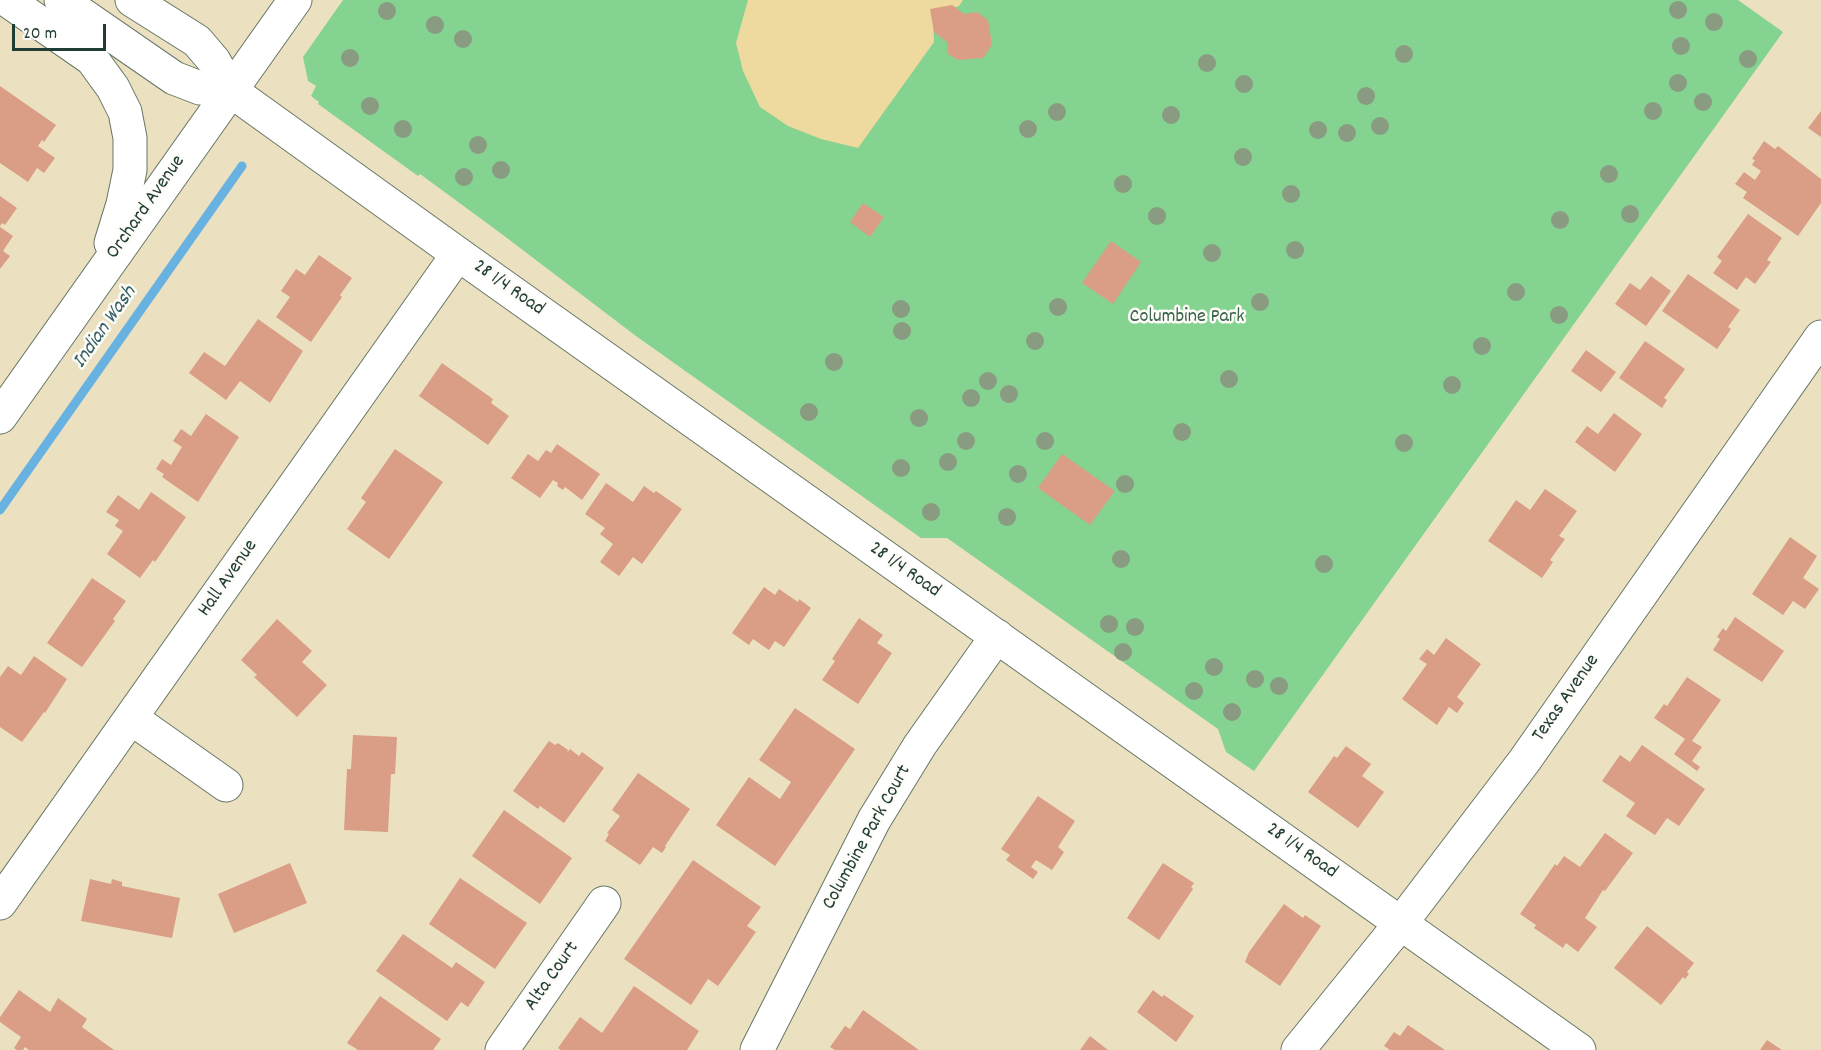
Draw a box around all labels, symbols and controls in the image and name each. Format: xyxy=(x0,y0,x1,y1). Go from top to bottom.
scale bar xyxy=(15,12,110,50)
text: 20 m xyxy=(23,22,57,47)
street label: Orchard Avenue xyxy=(102,151,192,265)
street label: 28 1/4 Road xyxy=(468,256,548,322)
water label: Indian Wash xyxy=(69,282,143,374)
park label: Columbine Park xyxy=(1130,306,1244,330)
street label: Hall Avenue xyxy=(194,536,264,622)
street label: 28 1/4 Road xyxy=(864,538,944,604)
street label: Texas Avenue xyxy=(1528,651,1606,747)
street label: Columbine Park Court xyxy=(818,761,918,915)
street label: 28 1/4 Road xyxy=(1261,819,1341,885)
street label: Alta Court xyxy=(520,938,586,1016)

